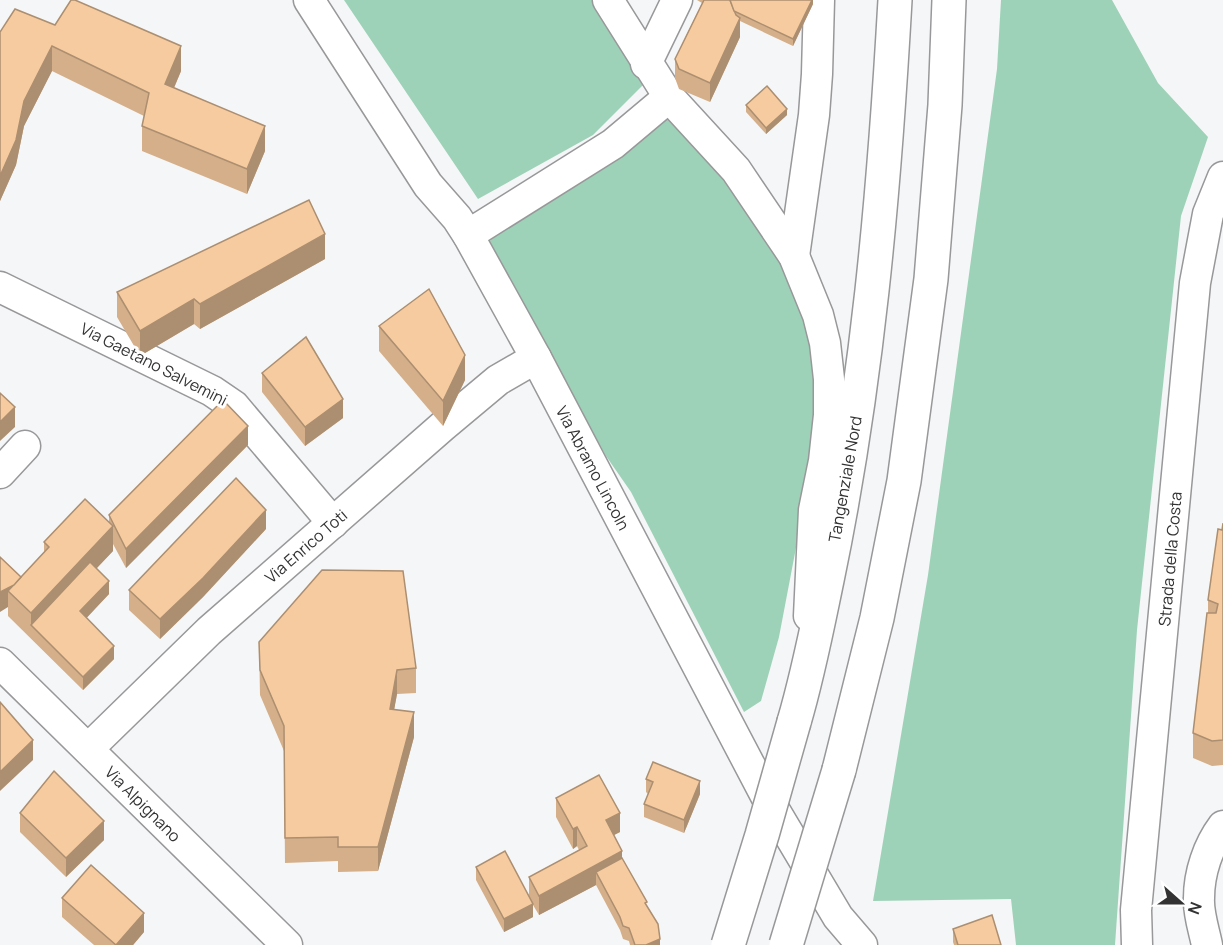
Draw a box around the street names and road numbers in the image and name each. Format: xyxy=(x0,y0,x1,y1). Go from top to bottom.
street label: Via Gaetano Salvemini xyxy=(77,317,231,411)
street label: Via Abramo Lincoln xyxy=(551,402,635,534)
street label: Tangenziale Nord xyxy=(823,414,867,544)
street label: Strada della Costa xyxy=(1153,491,1187,627)
street label: Via Enrico Toti xyxy=(260,504,352,588)
street label: Via Alpignano xyxy=(100,761,186,847)

